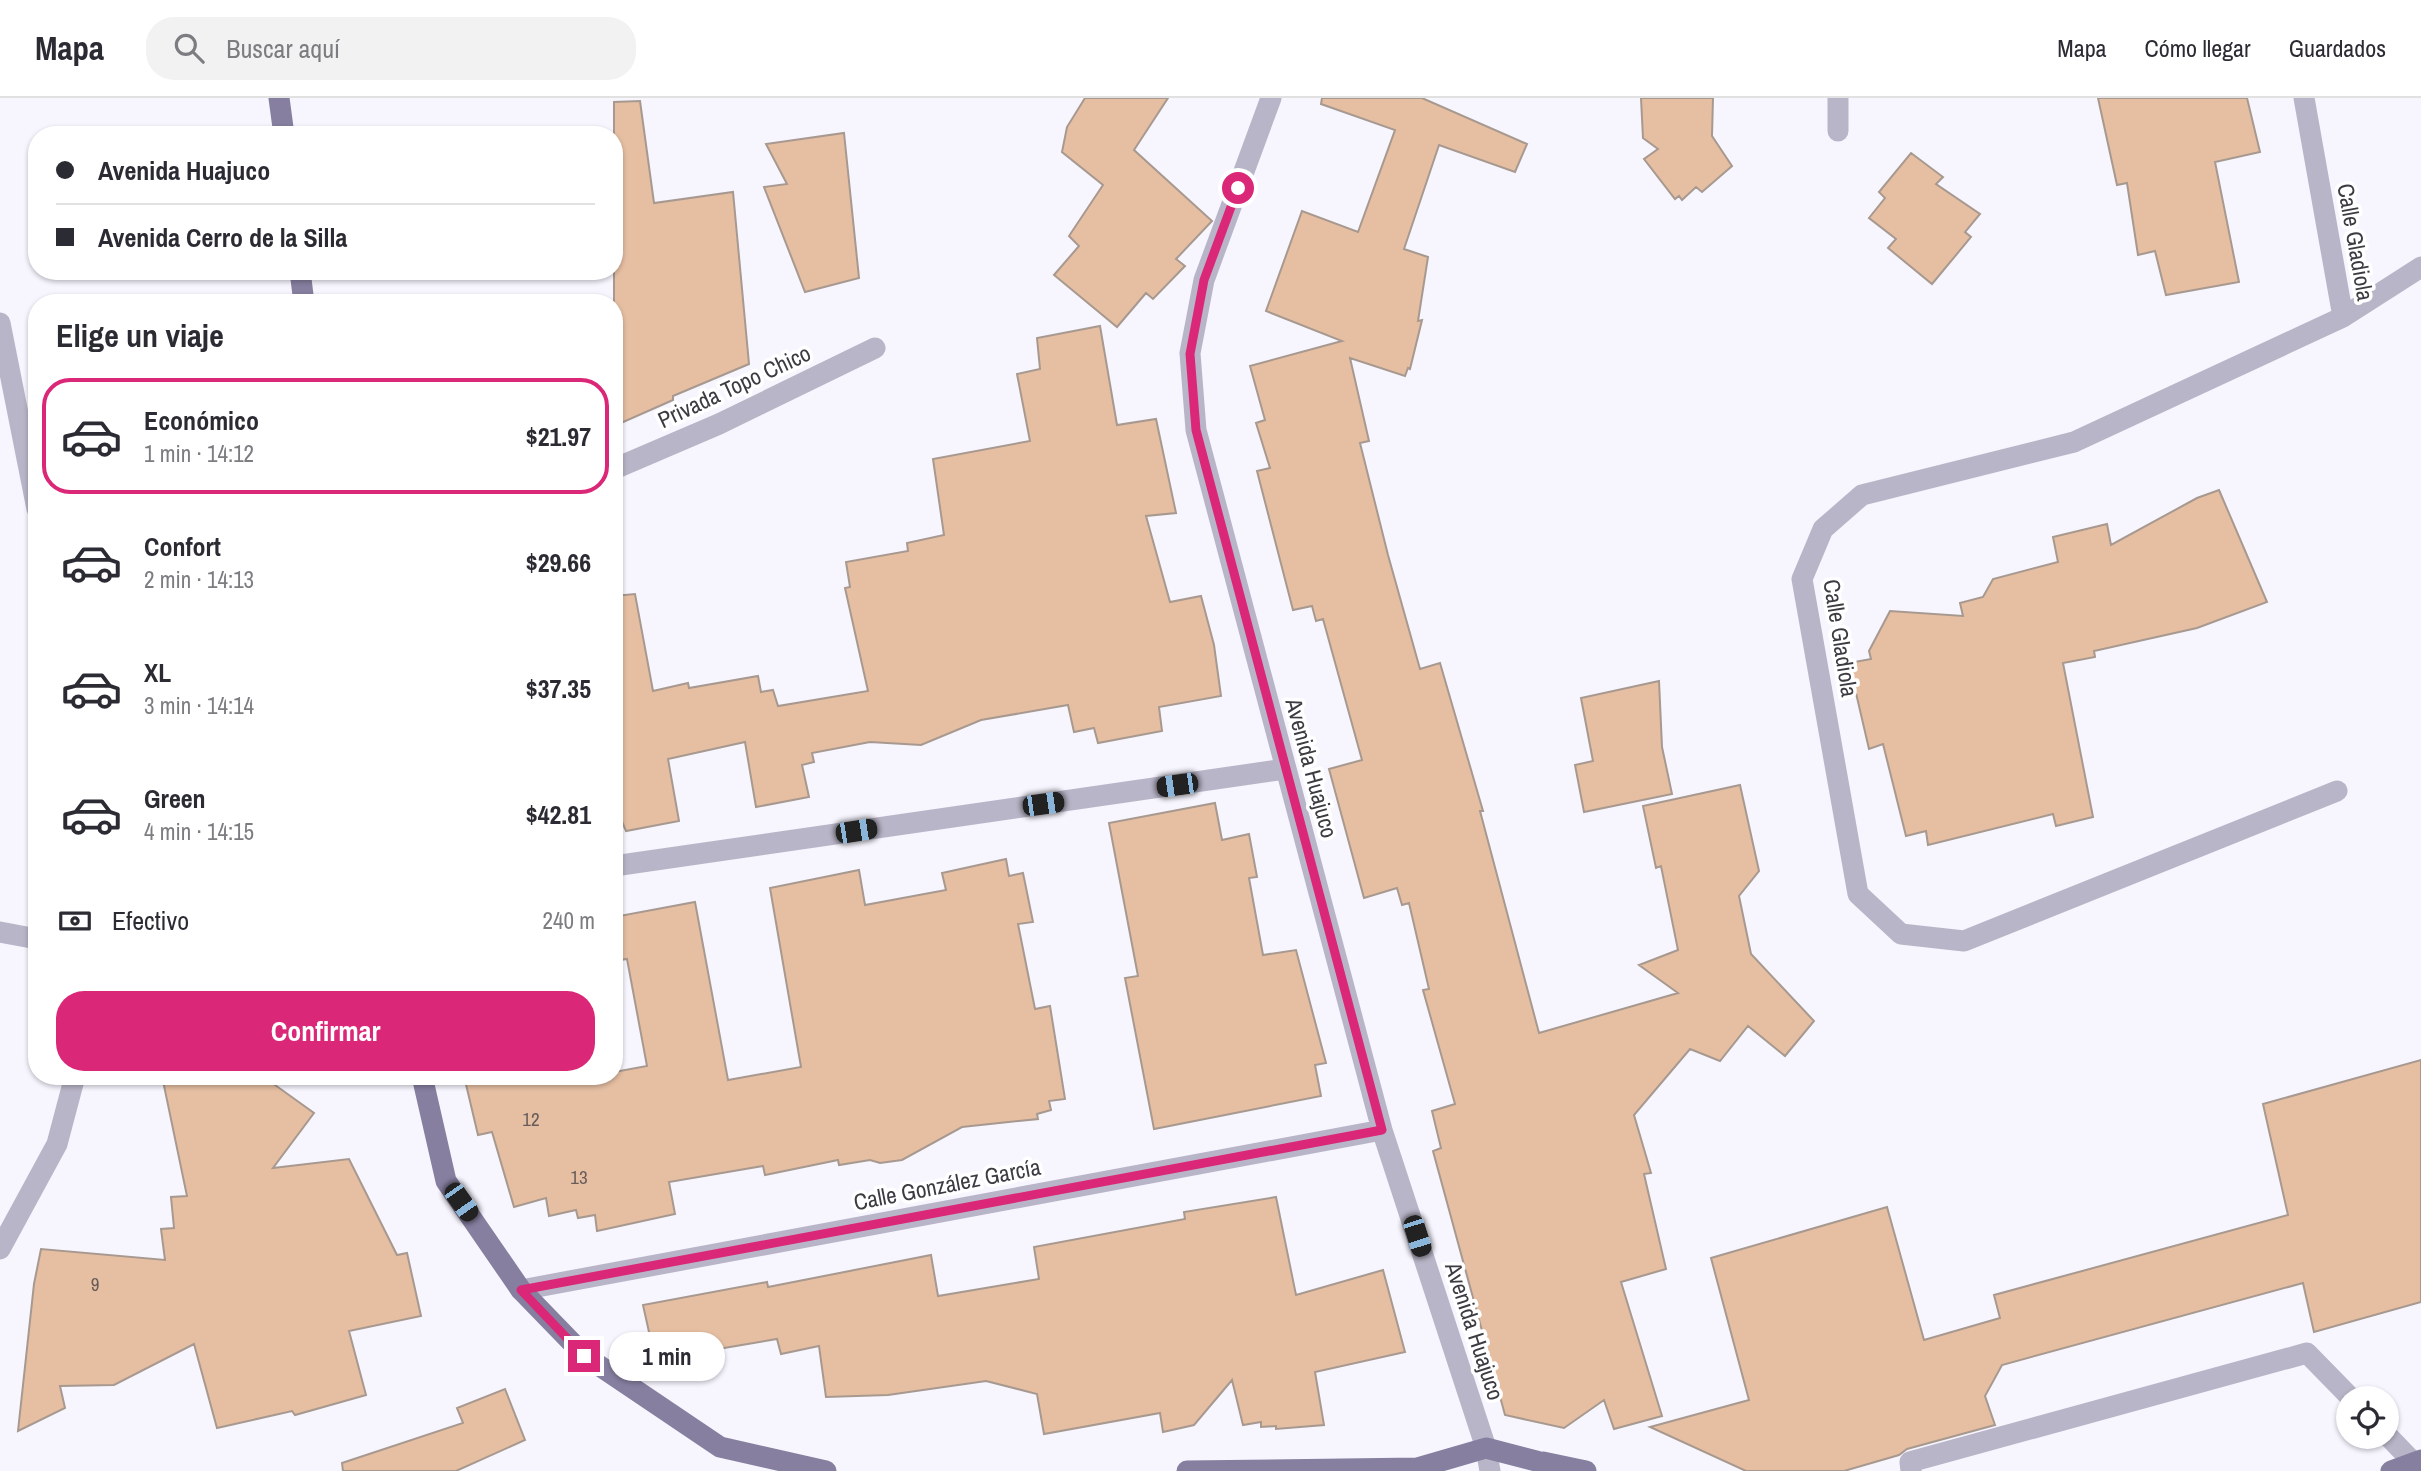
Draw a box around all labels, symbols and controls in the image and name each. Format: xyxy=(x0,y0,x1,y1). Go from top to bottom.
search box xyxy=(146,17,636,80)
text: Mapa xyxy=(35,26,104,70)
icon: search xyxy=(170,29,208,67)
text: Buscar aquí xyxy=(226,31,340,66)
text: Mapa xyxy=(2057,32,2107,64)
text: Cómo llegar xyxy=(2145,32,2251,64)
text: Guardados xyxy=(2289,32,2386,64)
text: Avenida Huajuco xyxy=(98,153,270,188)
route start xyxy=(1222,172,1254,204)
street label: Calle Gladiola xyxy=(2330,181,2382,304)
text: Avenida Cerro de la Silla xyxy=(98,220,347,255)
text: Elige un viaje xyxy=(56,314,224,357)
street label: Privada Topo Chico xyxy=(653,337,815,435)
text: Económico xyxy=(144,403,259,438)
icon: car xyxy=(60,405,123,468)
text: $21.97 xyxy=(526,419,591,454)
text: 1 min · 14:12 xyxy=(144,438,254,469)
text: Confort xyxy=(144,529,221,564)
icon: car xyxy=(60,531,123,594)
text: $29.66 xyxy=(526,545,591,580)
text: 2 min · 14:13 xyxy=(144,564,254,595)
street label: Calle Gladiola xyxy=(1816,577,1866,699)
text: XL xyxy=(144,655,171,690)
icon: car xyxy=(60,657,123,720)
text: $37.35 xyxy=(526,671,591,706)
text: 3 min · 14:14 xyxy=(144,690,254,721)
street label: Avenida Huajuco xyxy=(1278,694,1346,841)
car xyxy=(1155,772,1200,798)
text: Green xyxy=(144,781,206,816)
icon: car xyxy=(60,783,123,846)
car xyxy=(1021,791,1066,817)
text: $42.81 xyxy=(526,797,591,832)
text: 4 min · 14:15 xyxy=(144,816,254,847)
car xyxy=(834,817,879,845)
icon: cash xyxy=(56,902,94,940)
text: Efectivo xyxy=(112,903,189,938)
text: 240 m xyxy=(543,905,595,936)
button: Confirmar xyxy=(56,991,595,1071)
house number: 12 xyxy=(522,1106,540,1132)
street label: Calle González García xyxy=(851,1151,1044,1217)
house number: 13 xyxy=(570,1164,588,1190)
car xyxy=(441,1179,482,1225)
car xyxy=(1401,1213,1434,1259)
street label: Avenida Huajuco xyxy=(1438,1257,1512,1404)
house number: 9 xyxy=(91,1271,99,1297)
callout: 1 min xyxy=(608,1332,724,1380)
route end xyxy=(568,1340,600,1372)
text: 1 min xyxy=(642,1341,692,1372)
map controls xyxy=(2336,1386,2399,1449)
button: locate xyxy=(2336,1386,2399,1449)

